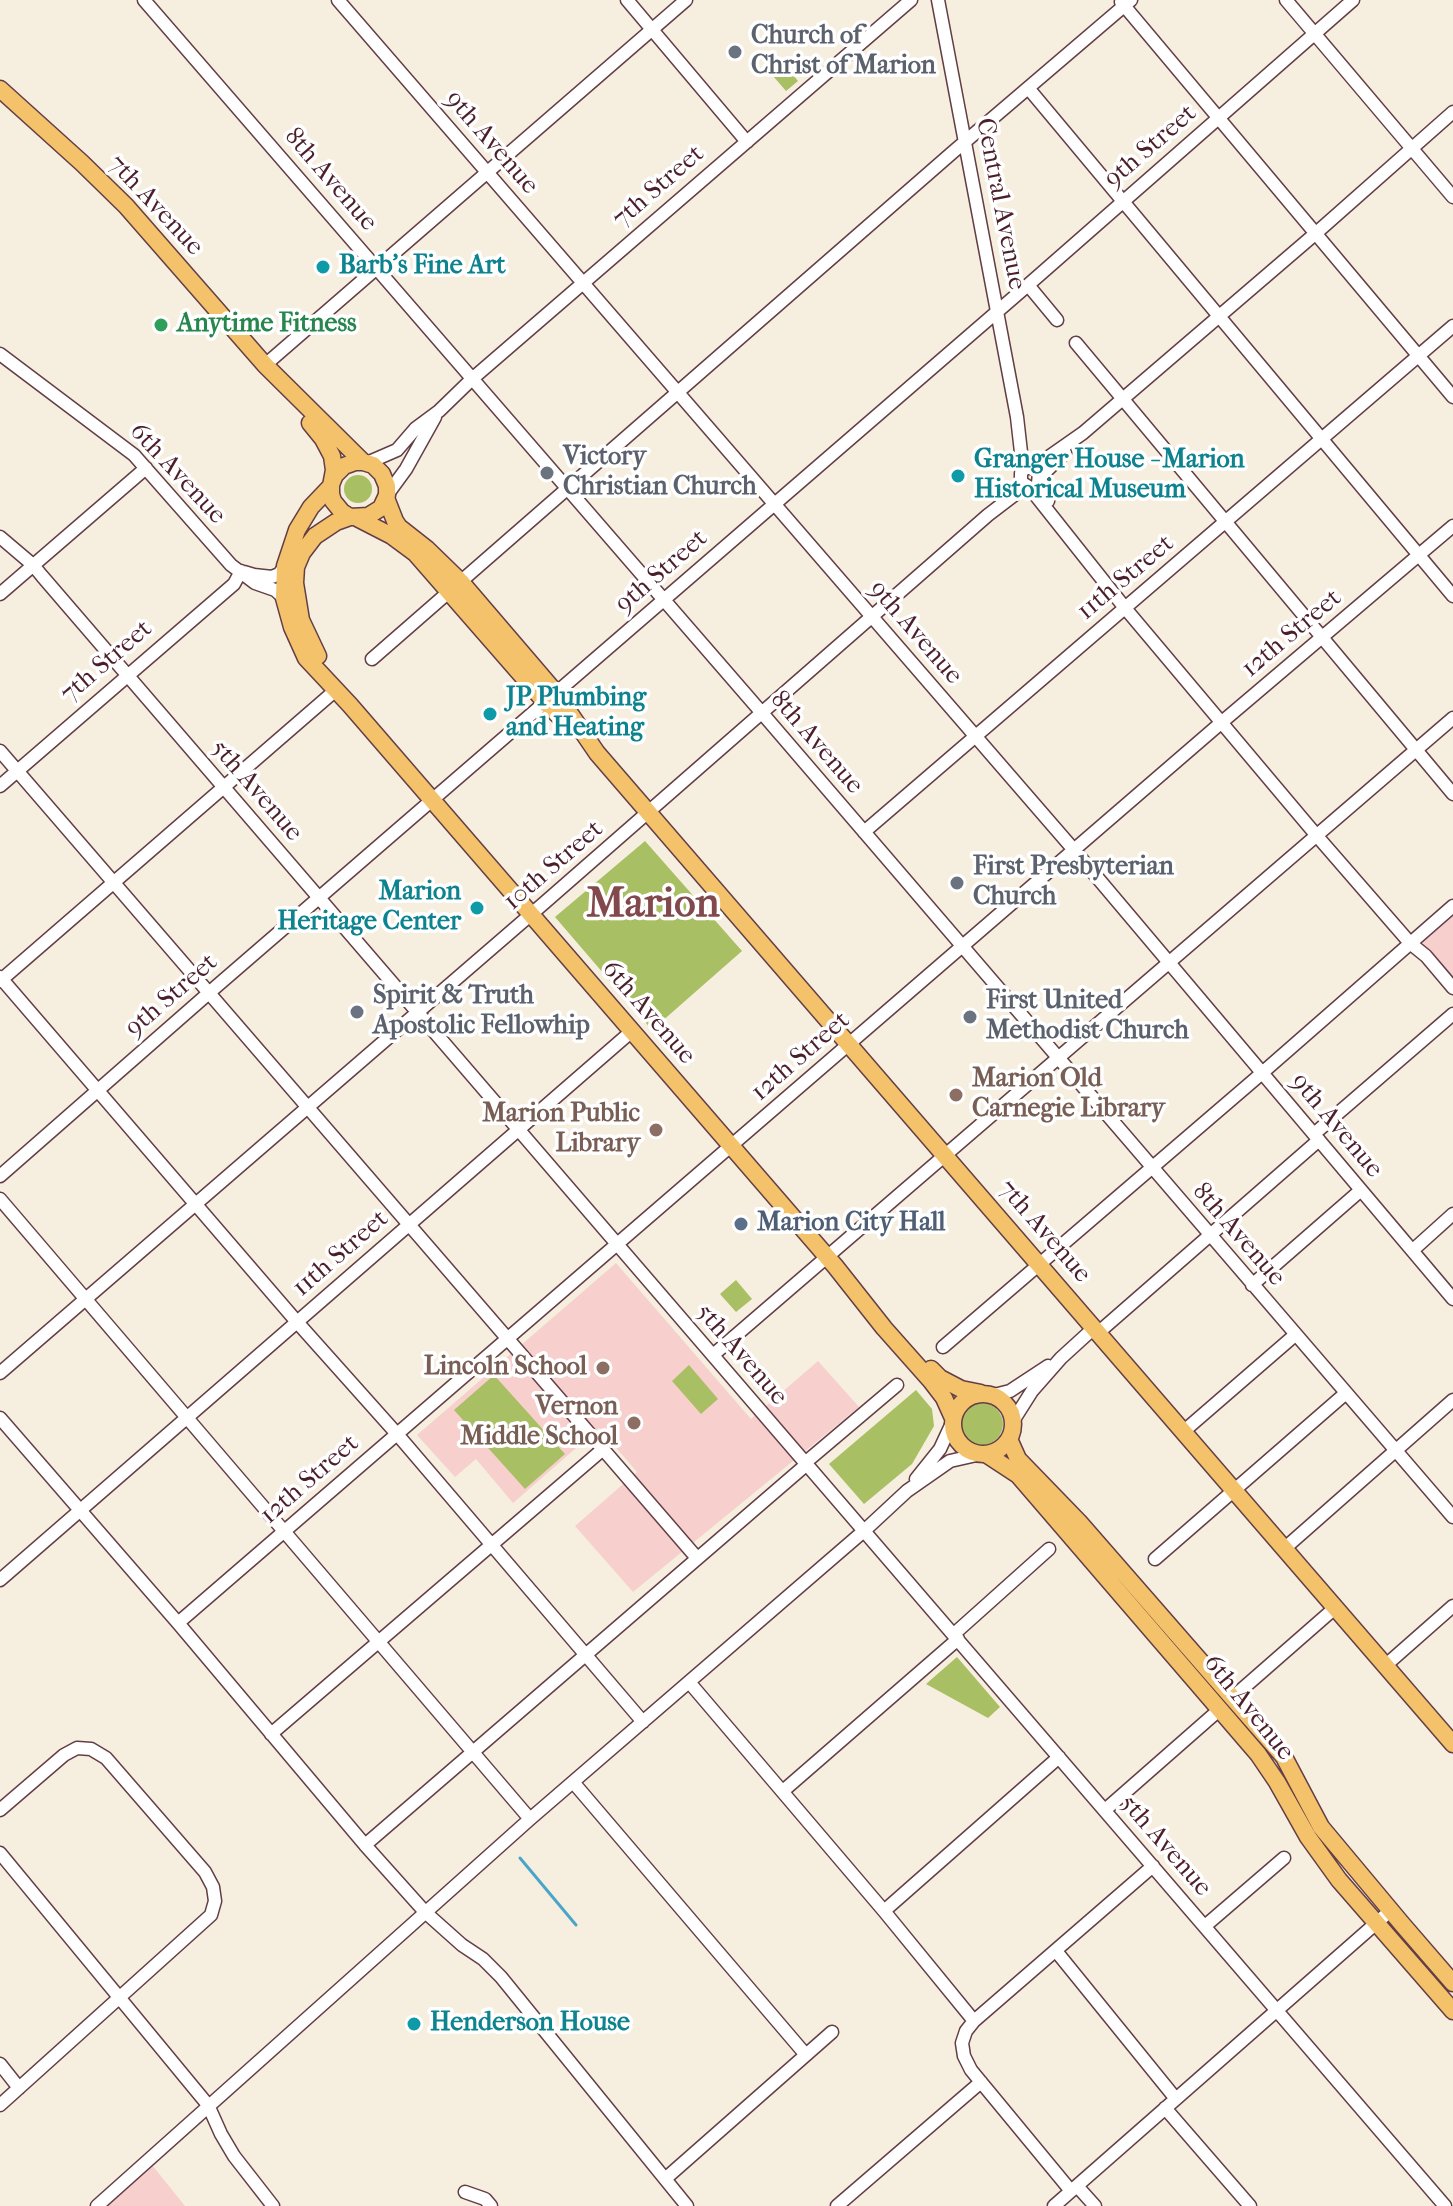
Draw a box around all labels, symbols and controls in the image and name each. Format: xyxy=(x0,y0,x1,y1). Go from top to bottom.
place label: Church of Christ of Marion xyxy=(751,21,936,82)
marker: Church of Christ of Marion xyxy=(726,43,744,61)
street label: 9th Avenue xyxy=(438,85,544,201)
street label: 9th Street xyxy=(1099,99,1203,195)
street label: Central Avenue xyxy=(968,115,1032,293)
street label: 8th Avenue xyxy=(277,122,383,238)
street label: 7th Street xyxy=(607,139,711,235)
street label: 7th Avenue xyxy=(101,149,209,263)
place label: Barb's Fine Art xyxy=(339,251,506,283)
marker: Barb's Fine Art xyxy=(314,258,332,276)
place label: Anytime Fitness xyxy=(177,309,357,341)
marker: Anytime Fitness xyxy=(152,316,170,334)
street label: 6th Avenue xyxy=(122,417,232,531)
place label: Victory Christian Church xyxy=(563,442,756,504)
place label: Granger House - Marion Historical Museum xyxy=(974,445,1245,506)
marker: Victory Christian Church xyxy=(538,464,556,482)
marker: Granger House - Marion Historical Museum xyxy=(949,467,967,485)
street label: 9th Street xyxy=(610,524,714,620)
street label: 11th Street xyxy=(1071,529,1181,627)
street label: 9th Avenue xyxy=(862,575,968,691)
street label: 12th Street xyxy=(1236,583,1348,685)
street label: 7th Street xyxy=(55,614,159,710)
place label: JP Plumbing and Heating xyxy=(506,683,646,744)
street label: 8th Avenue xyxy=(763,685,869,801)
marker: JP Plumbing and Heating xyxy=(481,705,499,723)
street label: 5th Avenue xyxy=(203,734,309,848)
street label: 10th Street xyxy=(498,814,610,918)
place label: First Presbyterian Church xyxy=(973,852,1174,914)
marker: First Presbyterian Church xyxy=(948,874,966,892)
place label: Marion Heritage Center xyxy=(277,877,461,938)
district label: Marion xyxy=(586,881,720,931)
marker: Marion Heritage Center xyxy=(468,899,486,917)
street label: 9th Street xyxy=(120,948,224,1044)
street label: 6th Avenue xyxy=(594,955,702,1071)
place label: Spirit & Truth Apostolic Fellowhip xyxy=(373,981,590,1042)
place label: First United Methodist Church xyxy=(986,986,1189,1048)
marker: Spirit & Truth Apostolic Fellowhip xyxy=(348,1003,366,1021)
street label: 12th Street xyxy=(745,1006,857,1108)
marker: First United Methodist Church xyxy=(961,1008,979,1026)
place label: Marion Old Carnegie Library xyxy=(972,1064,1165,1126)
street label: 9th Avenue xyxy=(1283,1067,1389,1185)
marker: Marion Old Carnegie Library xyxy=(947,1086,965,1104)
place label: Marion Public Library xyxy=(482,1099,640,1160)
marker: Marion Public Library xyxy=(647,1121,665,1139)
street label: 7th Avenue xyxy=(991,1174,1097,1290)
street label: 8th Avenue xyxy=(1185,1177,1291,1293)
street label: 11th Street xyxy=(287,1204,395,1304)
place label: Marion City Hall xyxy=(757,1208,946,1240)
marker: Marion City Hall xyxy=(732,1215,750,1233)
street label: 5th Avenue xyxy=(688,1298,794,1412)
place label: Lincoln School xyxy=(424,1352,587,1384)
marker: Lincoln School xyxy=(594,1359,612,1377)
place label: Vernon Middle School xyxy=(460,1392,618,1454)
marker: Vernon Middle School xyxy=(625,1414,643,1432)
street label: 12th Street xyxy=(254,1429,366,1531)
street label: 6th Avenue xyxy=(1196,1649,1300,1767)
street label: 5th Avenue xyxy=(1112,1789,1218,1903)
place label: Henderson House xyxy=(430,2008,630,2040)
marker: Henderson House xyxy=(405,2015,423,2033)

